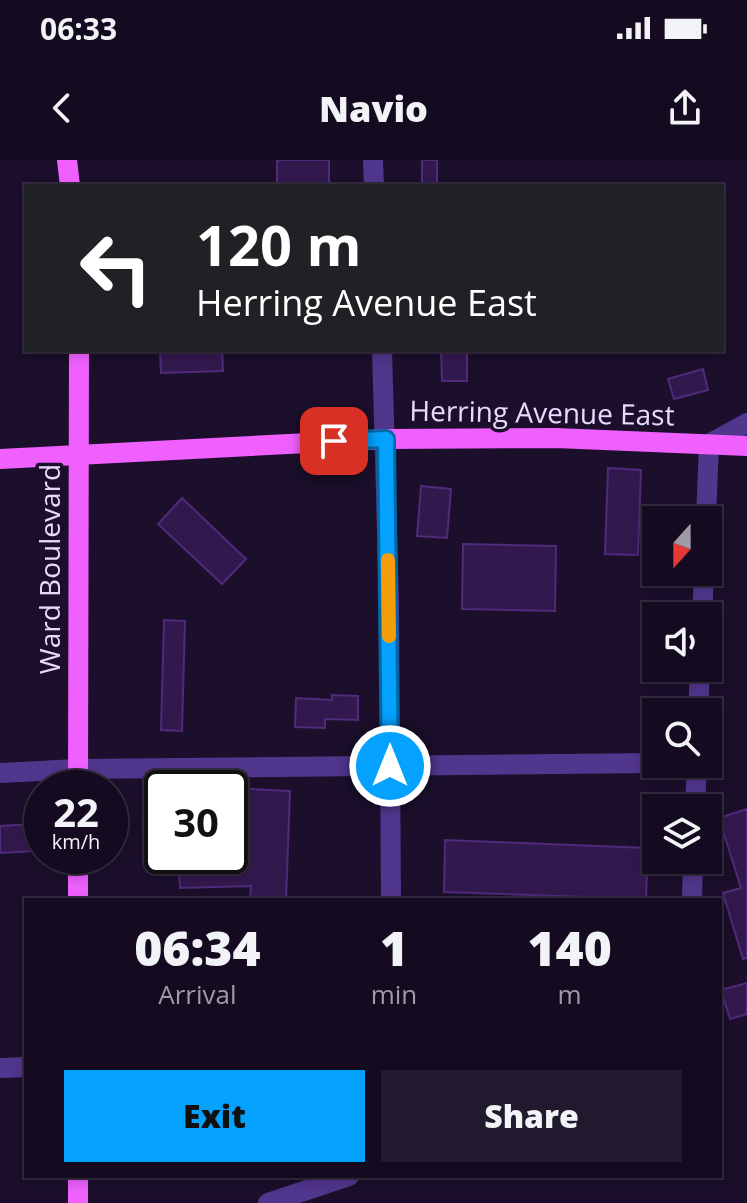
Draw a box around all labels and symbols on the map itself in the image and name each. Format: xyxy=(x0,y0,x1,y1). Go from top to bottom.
street label: Herring Avenue East xyxy=(409,391,675,433)
pin xyxy=(300,407,368,475)
street label: Ward Boulevard xyxy=(30,464,68,674)
north arrow xyxy=(642,506,722,586)
position arrow xyxy=(348,724,432,808)
speed limit sign: 30 xyxy=(144,770,248,874)

